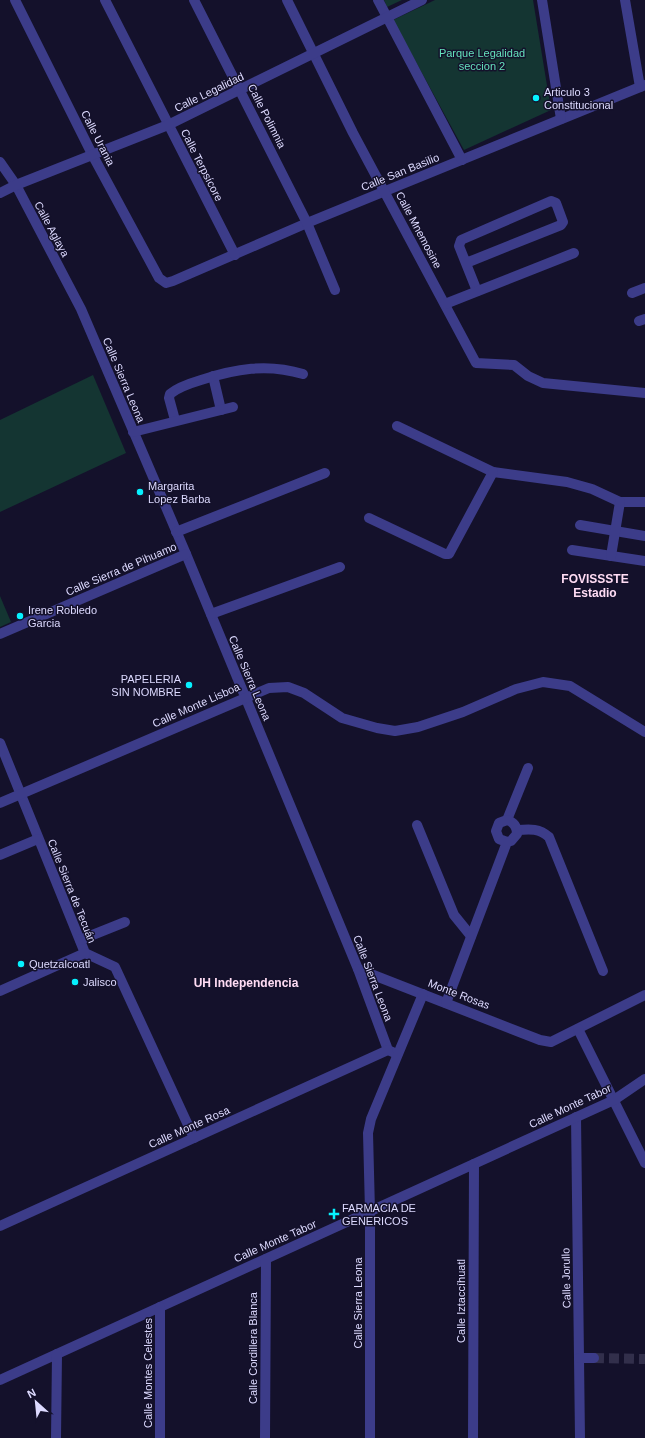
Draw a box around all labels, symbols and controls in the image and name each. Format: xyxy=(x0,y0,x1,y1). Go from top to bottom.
park label: Parque Legalidad seccion 2 xyxy=(439,47,525,72)
street label: Calle Legalidad xyxy=(172,70,246,114)
street label: Calle Polimnia xyxy=(246,82,289,151)
place label: Articulo 3 Constitucional xyxy=(544,86,613,111)
marker: Articulo 3 Constitucional xyxy=(531,93,541,103)
street label: Calle Urania xyxy=(79,108,117,168)
street label: Calle Terpsícore xyxy=(179,127,225,203)
street label: Calle San Basilio xyxy=(359,151,441,193)
street label: Calle Mnemosine xyxy=(394,190,444,270)
street label: Calle Aglaya xyxy=(32,199,72,260)
street label: Calle Sierra Leona xyxy=(101,336,148,425)
place label: Margarita Lopez Barba xyxy=(148,480,211,505)
marker: Margarita Lopez Barba xyxy=(135,487,145,497)
street label: Calle Sierra de Pihuamo xyxy=(64,540,178,598)
district label: FOVISSSTE Estadio xyxy=(561,572,629,600)
place label: Irene Robledo Garcia xyxy=(28,604,97,629)
marker: Irene Robledo Garcia xyxy=(15,611,25,621)
street label: Calle Sierra Leona xyxy=(227,634,274,723)
place label: PAPELERIA SIN NOMBRE xyxy=(111,673,182,698)
street label: Calle Monte Lisboa xyxy=(151,680,242,730)
marker: PAPELERIA SIN NOMBRE xyxy=(184,680,194,690)
street label: Calle Sierra de Tecuán xyxy=(46,837,98,945)
street label: Calle Sierra Leona xyxy=(351,933,395,1023)
place label: Quetzalcoatl xyxy=(29,958,90,970)
marker: Quetzalcoatl xyxy=(16,959,26,969)
place label: Jalisco xyxy=(83,976,117,988)
district label: UH Independencia xyxy=(194,976,299,990)
marker: Jalisco xyxy=(70,977,80,987)
street label: Monte Rosas xyxy=(427,977,492,1011)
street label: Calle Monte Tabor xyxy=(527,1082,613,1130)
street label: Calle Monte Rosa xyxy=(147,1103,232,1150)
place label: FARMACIA DE GENERICOS xyxy=(342,1202,416,1227)
marker: FARMACIA DE GENERICOS xyxy=(329,1209,339,1219)
street label: Calle Monte Tabor xyxy=(232,1217,318,1265)
street label: Calle Jorullo xyxy=(559,1248,573,1308)
street label: Calle Sierra Leona xyxy=(352,1257,364,1349)
street label: Calle Iztaccíhuatl xyxy=(455,1259,467,1343)
street label: Calle Cordillera Blanca xyxy=(247,1291,259,1404)
street label: Calle Montes Celestes xyxy=(142,1317,154,1428)
north arrow xyxy=(16,1382,56,1422)
text: N xyxy=(25,1386,38,1400)

